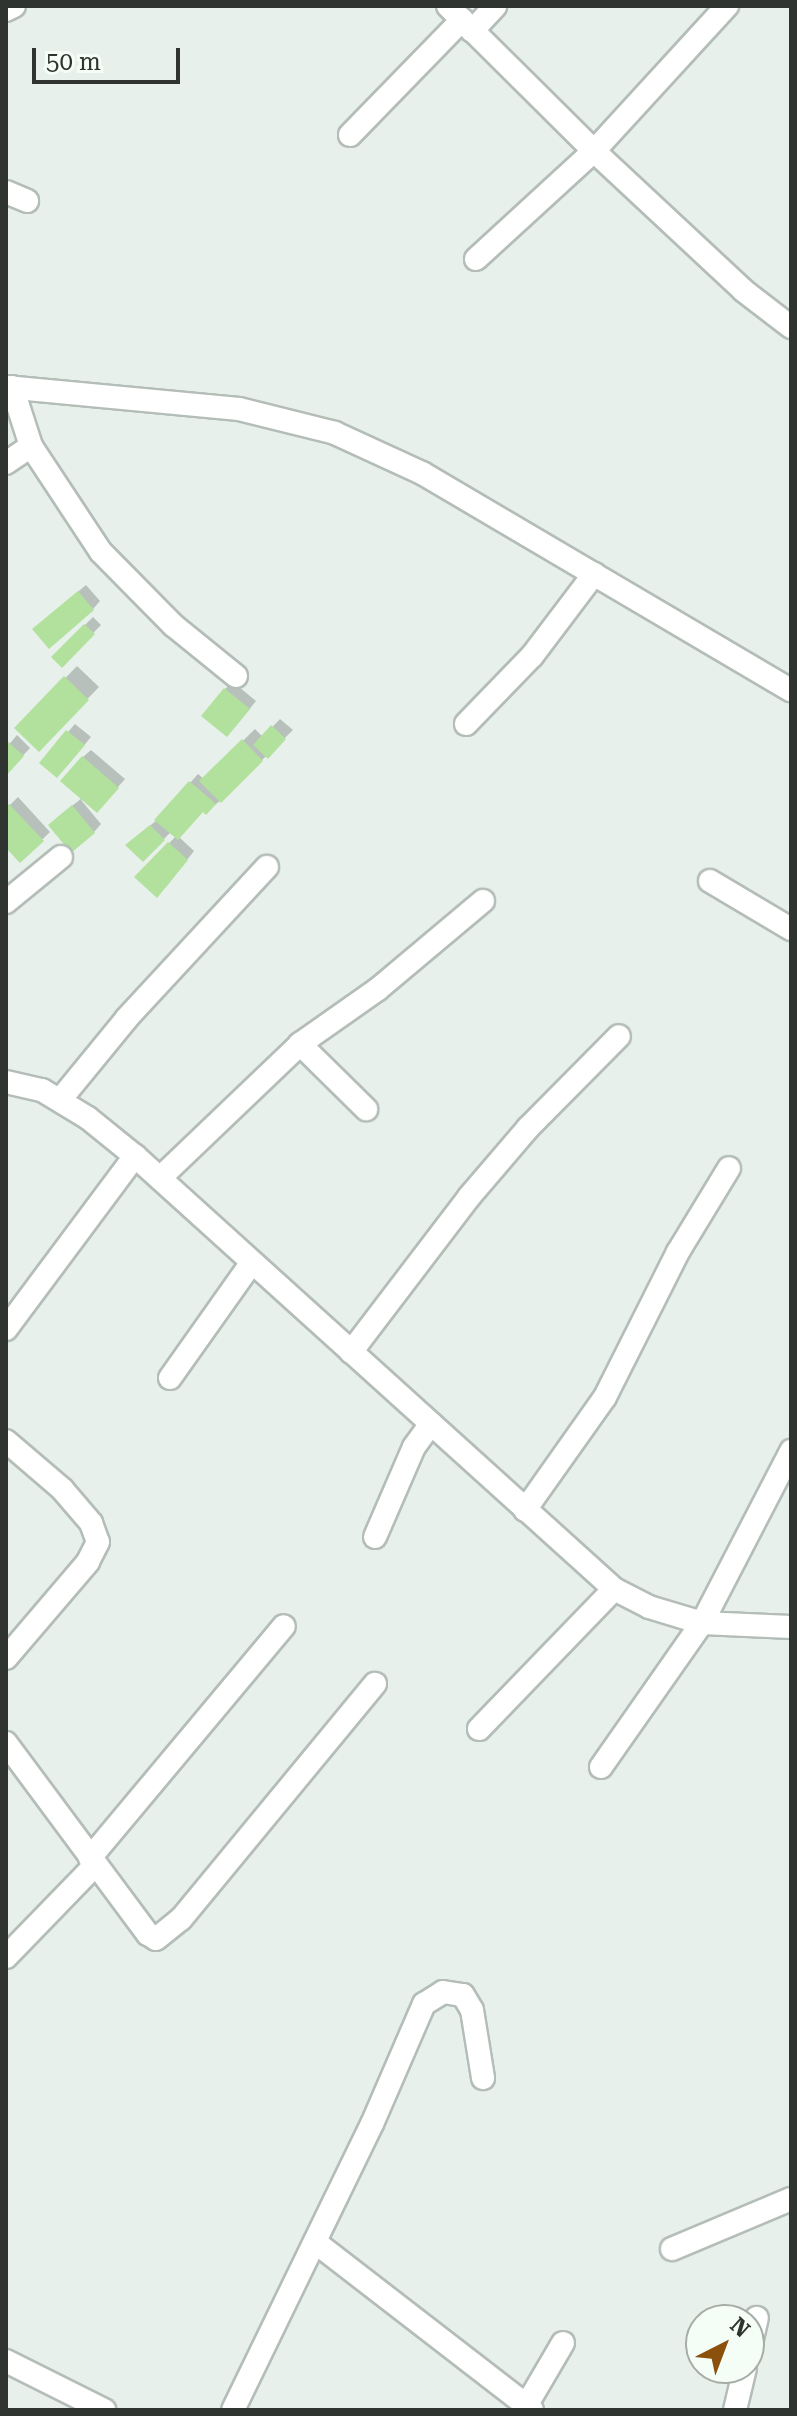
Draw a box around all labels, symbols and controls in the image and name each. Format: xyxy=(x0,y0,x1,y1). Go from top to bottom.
scale bar xyxy=(36,32,184,82)
text: 50 m xyxy=(46,48,101,76)
north arrow xyxy=(685,2304,765,2384)
text: N xyxy=(725,2312,755,2342)

